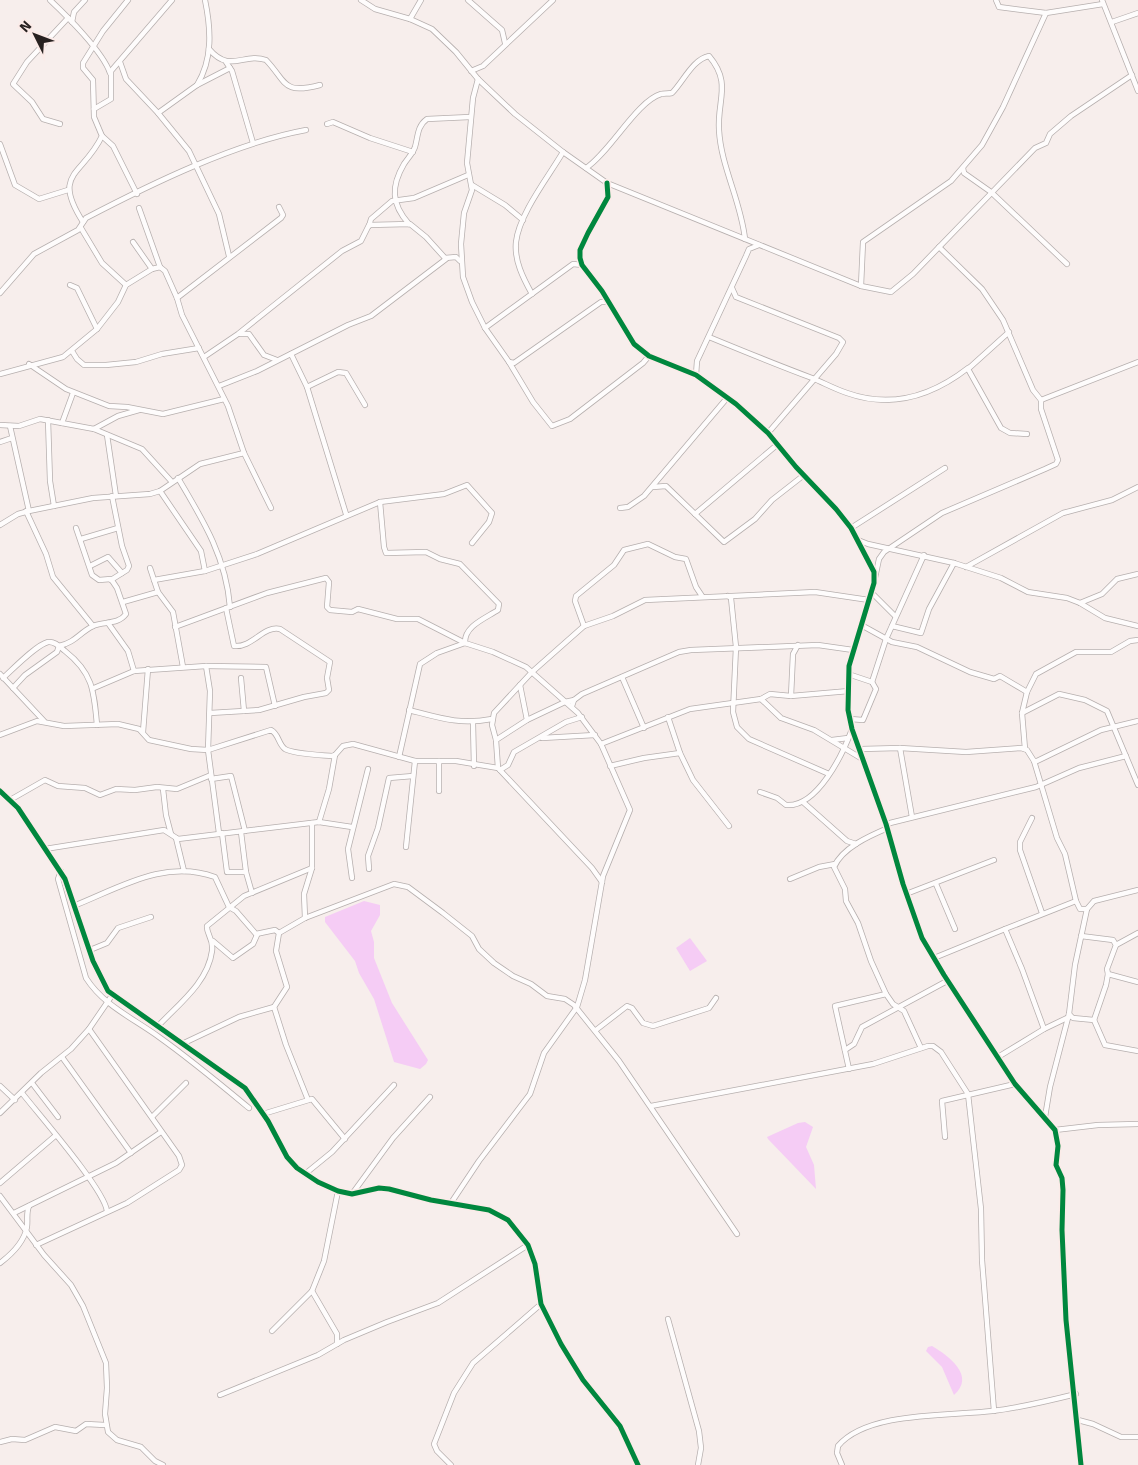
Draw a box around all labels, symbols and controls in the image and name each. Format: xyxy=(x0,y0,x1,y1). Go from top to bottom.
north arrow xyxy=(10,10,60,60)
text: N xyxy=(16,17,35,36)

